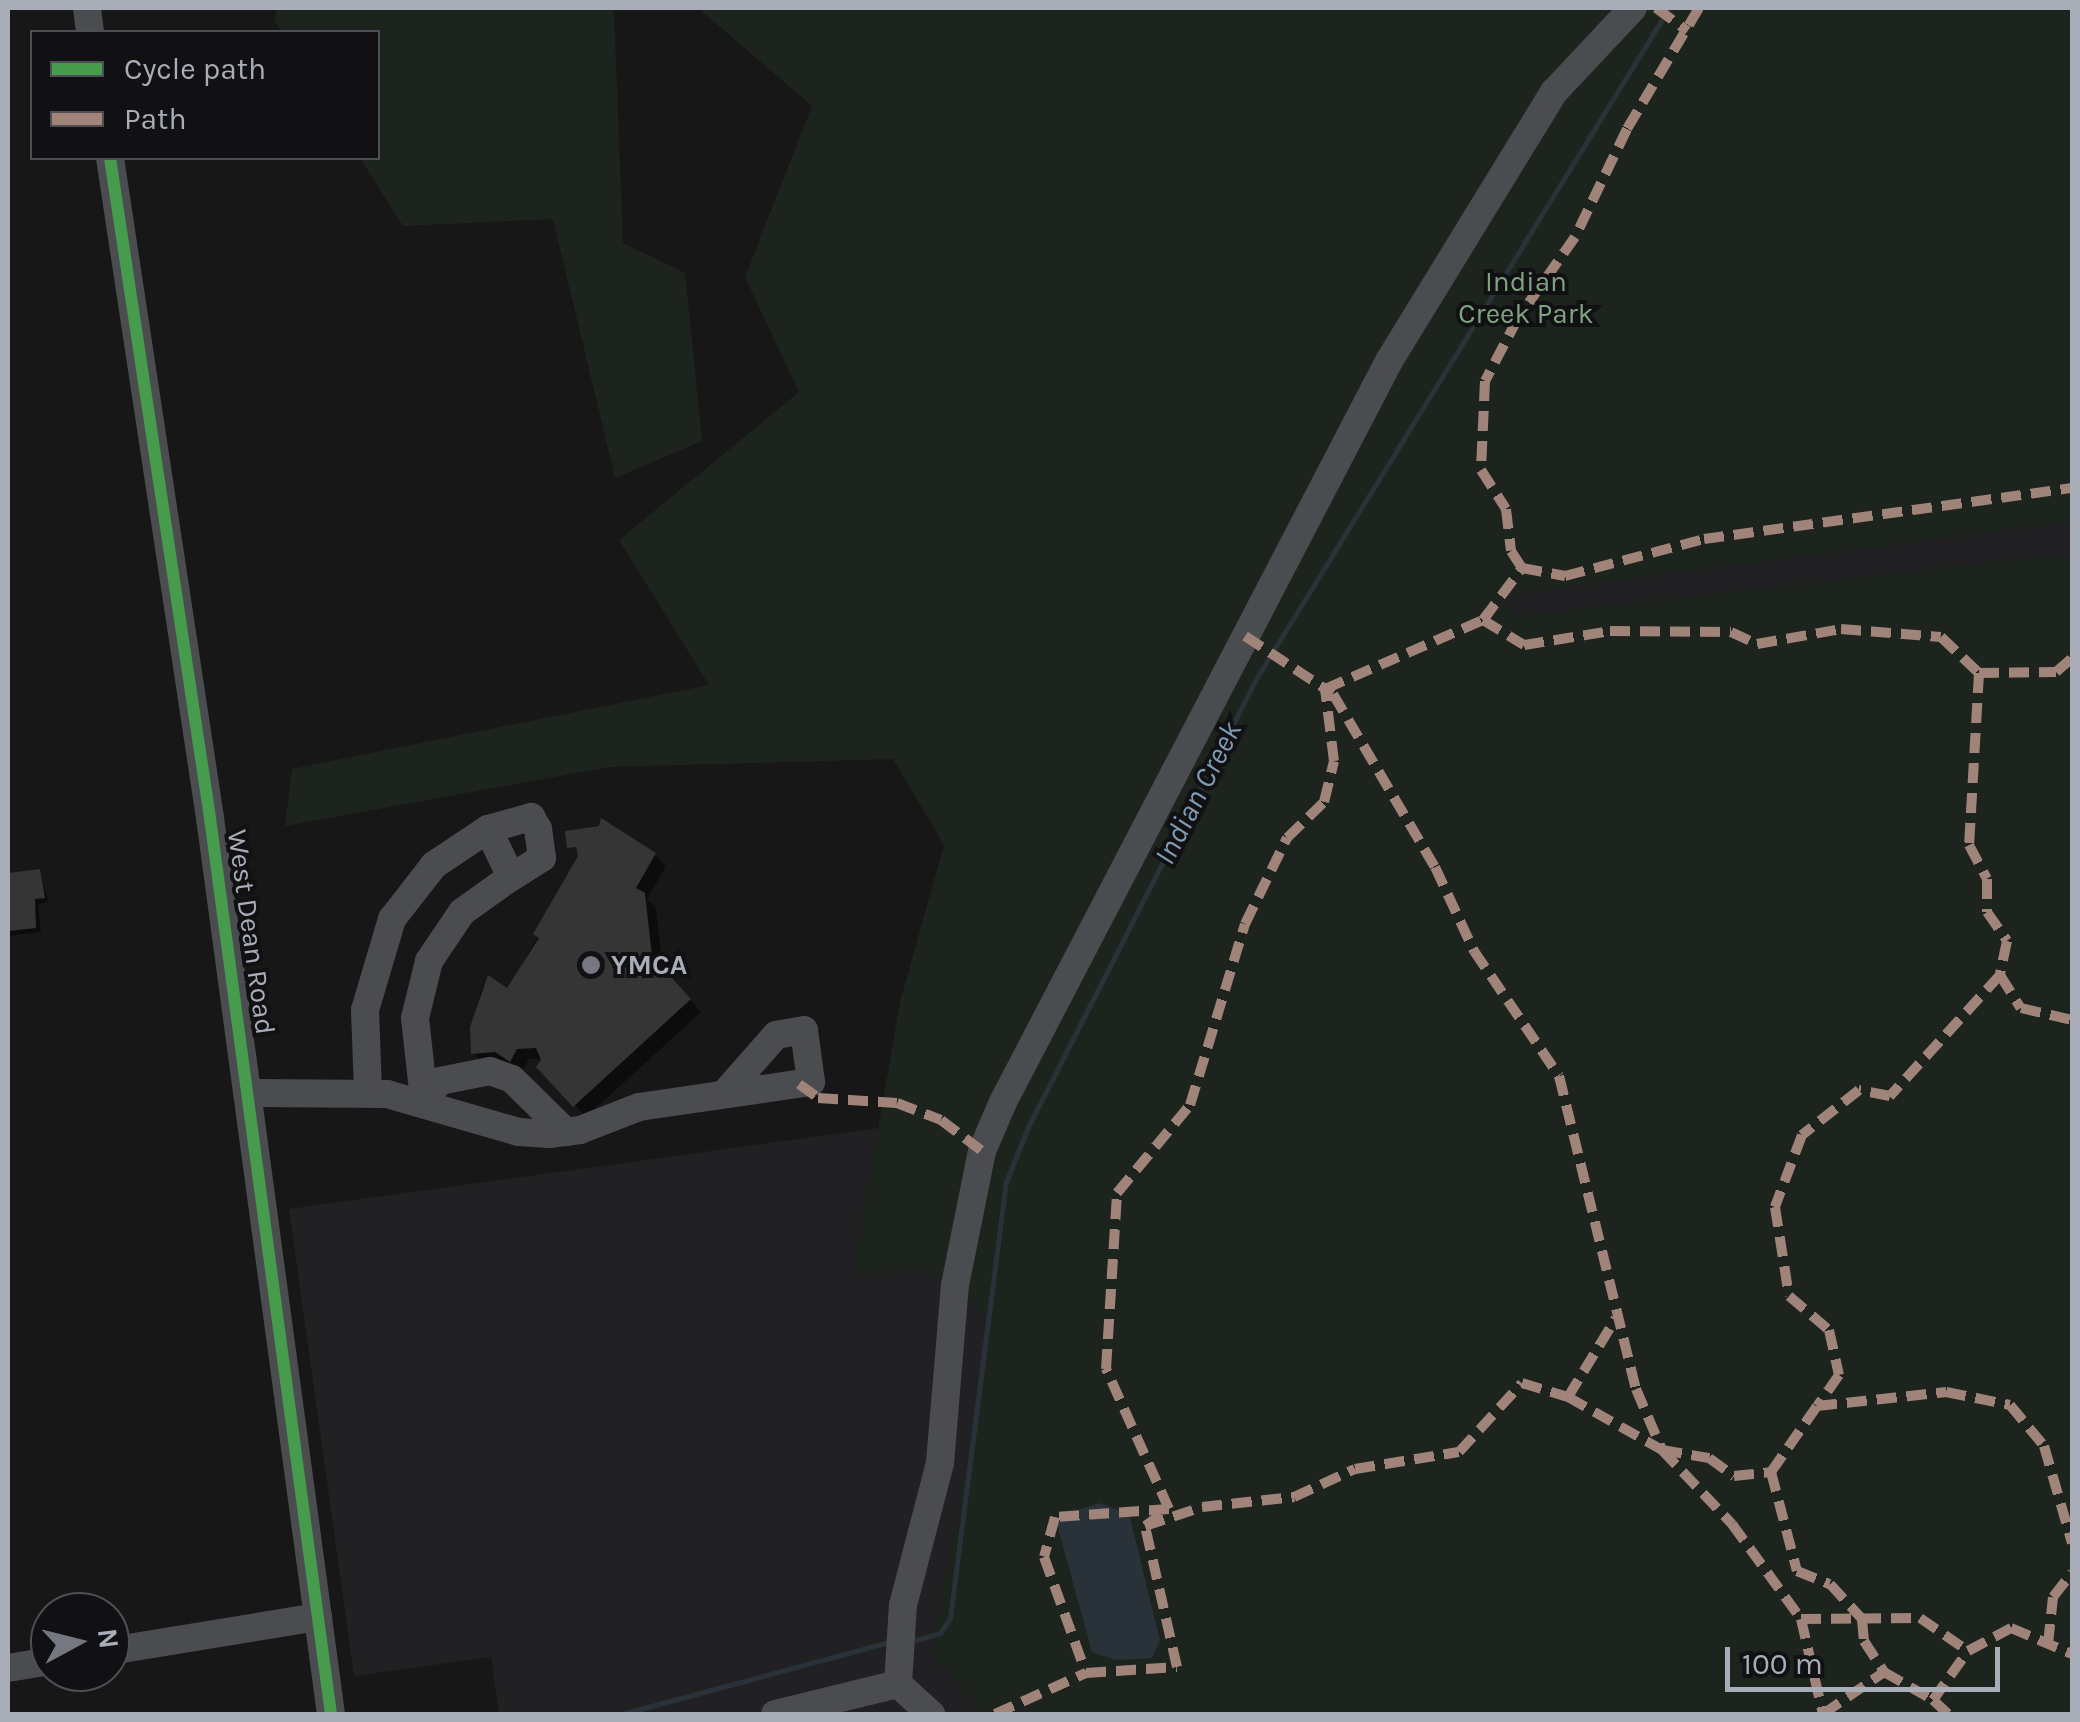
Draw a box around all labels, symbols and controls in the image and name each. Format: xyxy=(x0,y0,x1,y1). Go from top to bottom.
legend xyxy=(30,30,380,160)
text: Cycle path xyxy=(124,51,266,87)
text: Path xyxy=(124,101,187,137)
park label: Indian Creek Park xyxy=(1458,265,1594,331)
water label: Indian Creek xyxy=(1147,715,1249,871)
street label: West Dean Road xyxy=(220,827,282,1037)
place label: YMCA xyxy=(611,948,687,982)
marker: YMCA xyxy=(580,954,602,976)
north arrow xyxy=(30,1592,130,1692)
text: N xyxy=(91,1627,126,1650)
scale bar xyxy=(1730,1627,2005,1689)
text: 100 m xyxy=(1742,1646,1823,1682)

